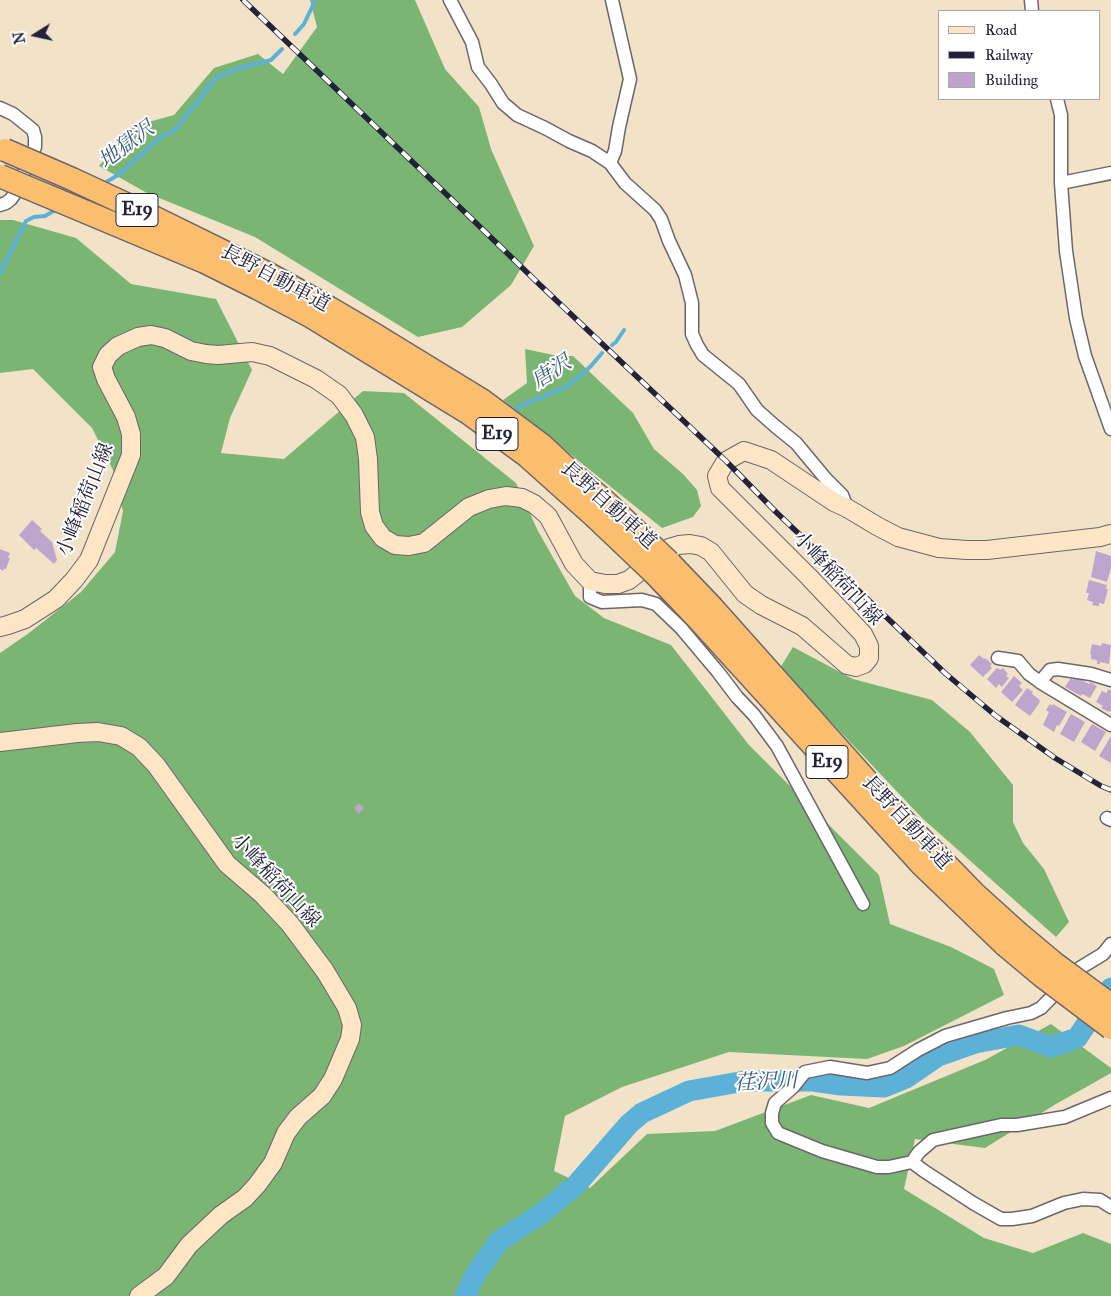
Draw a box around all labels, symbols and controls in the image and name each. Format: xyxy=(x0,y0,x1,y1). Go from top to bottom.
north arrow xyxy=(10,10,60,60)
legend xyxy=(938,10,1101,100)
text: Road xyxy=(985,21,1017,39)
text: N xyxy=(10,30,29,45)
text: Railway xyxy=(985,46,1033,64)
text: Building xyxy=(985,71,1038,89)
water label: 地獄沢 xyxy=(94,117,160,175)
road number: E19 xyxy=(116,194,158,226)
street label: 長野自動車道 xyxy=(216,240,334,318)
water label: 唐沢 xyxy=(528,351,576,395)
road number: E19 xyxy=(476,418,518,450)
street label: 小峰稲荷山線 xyxy=(52,440,120,560)
street label: 長野自動車道 xyxy=(555,457,661,555)
street label: 小峰稲荷山線 xyxy=(787,527,887,631)
road number: E19 xyxy=(806,746,848,779)
street label: 長野自動車道 xyxy=(856,771,956,875)
street label: 小峰稲荷山線 xyxy=(225,829,325,933)
water label: 荏沢川 xyxy=(734,1069,798,1097)

